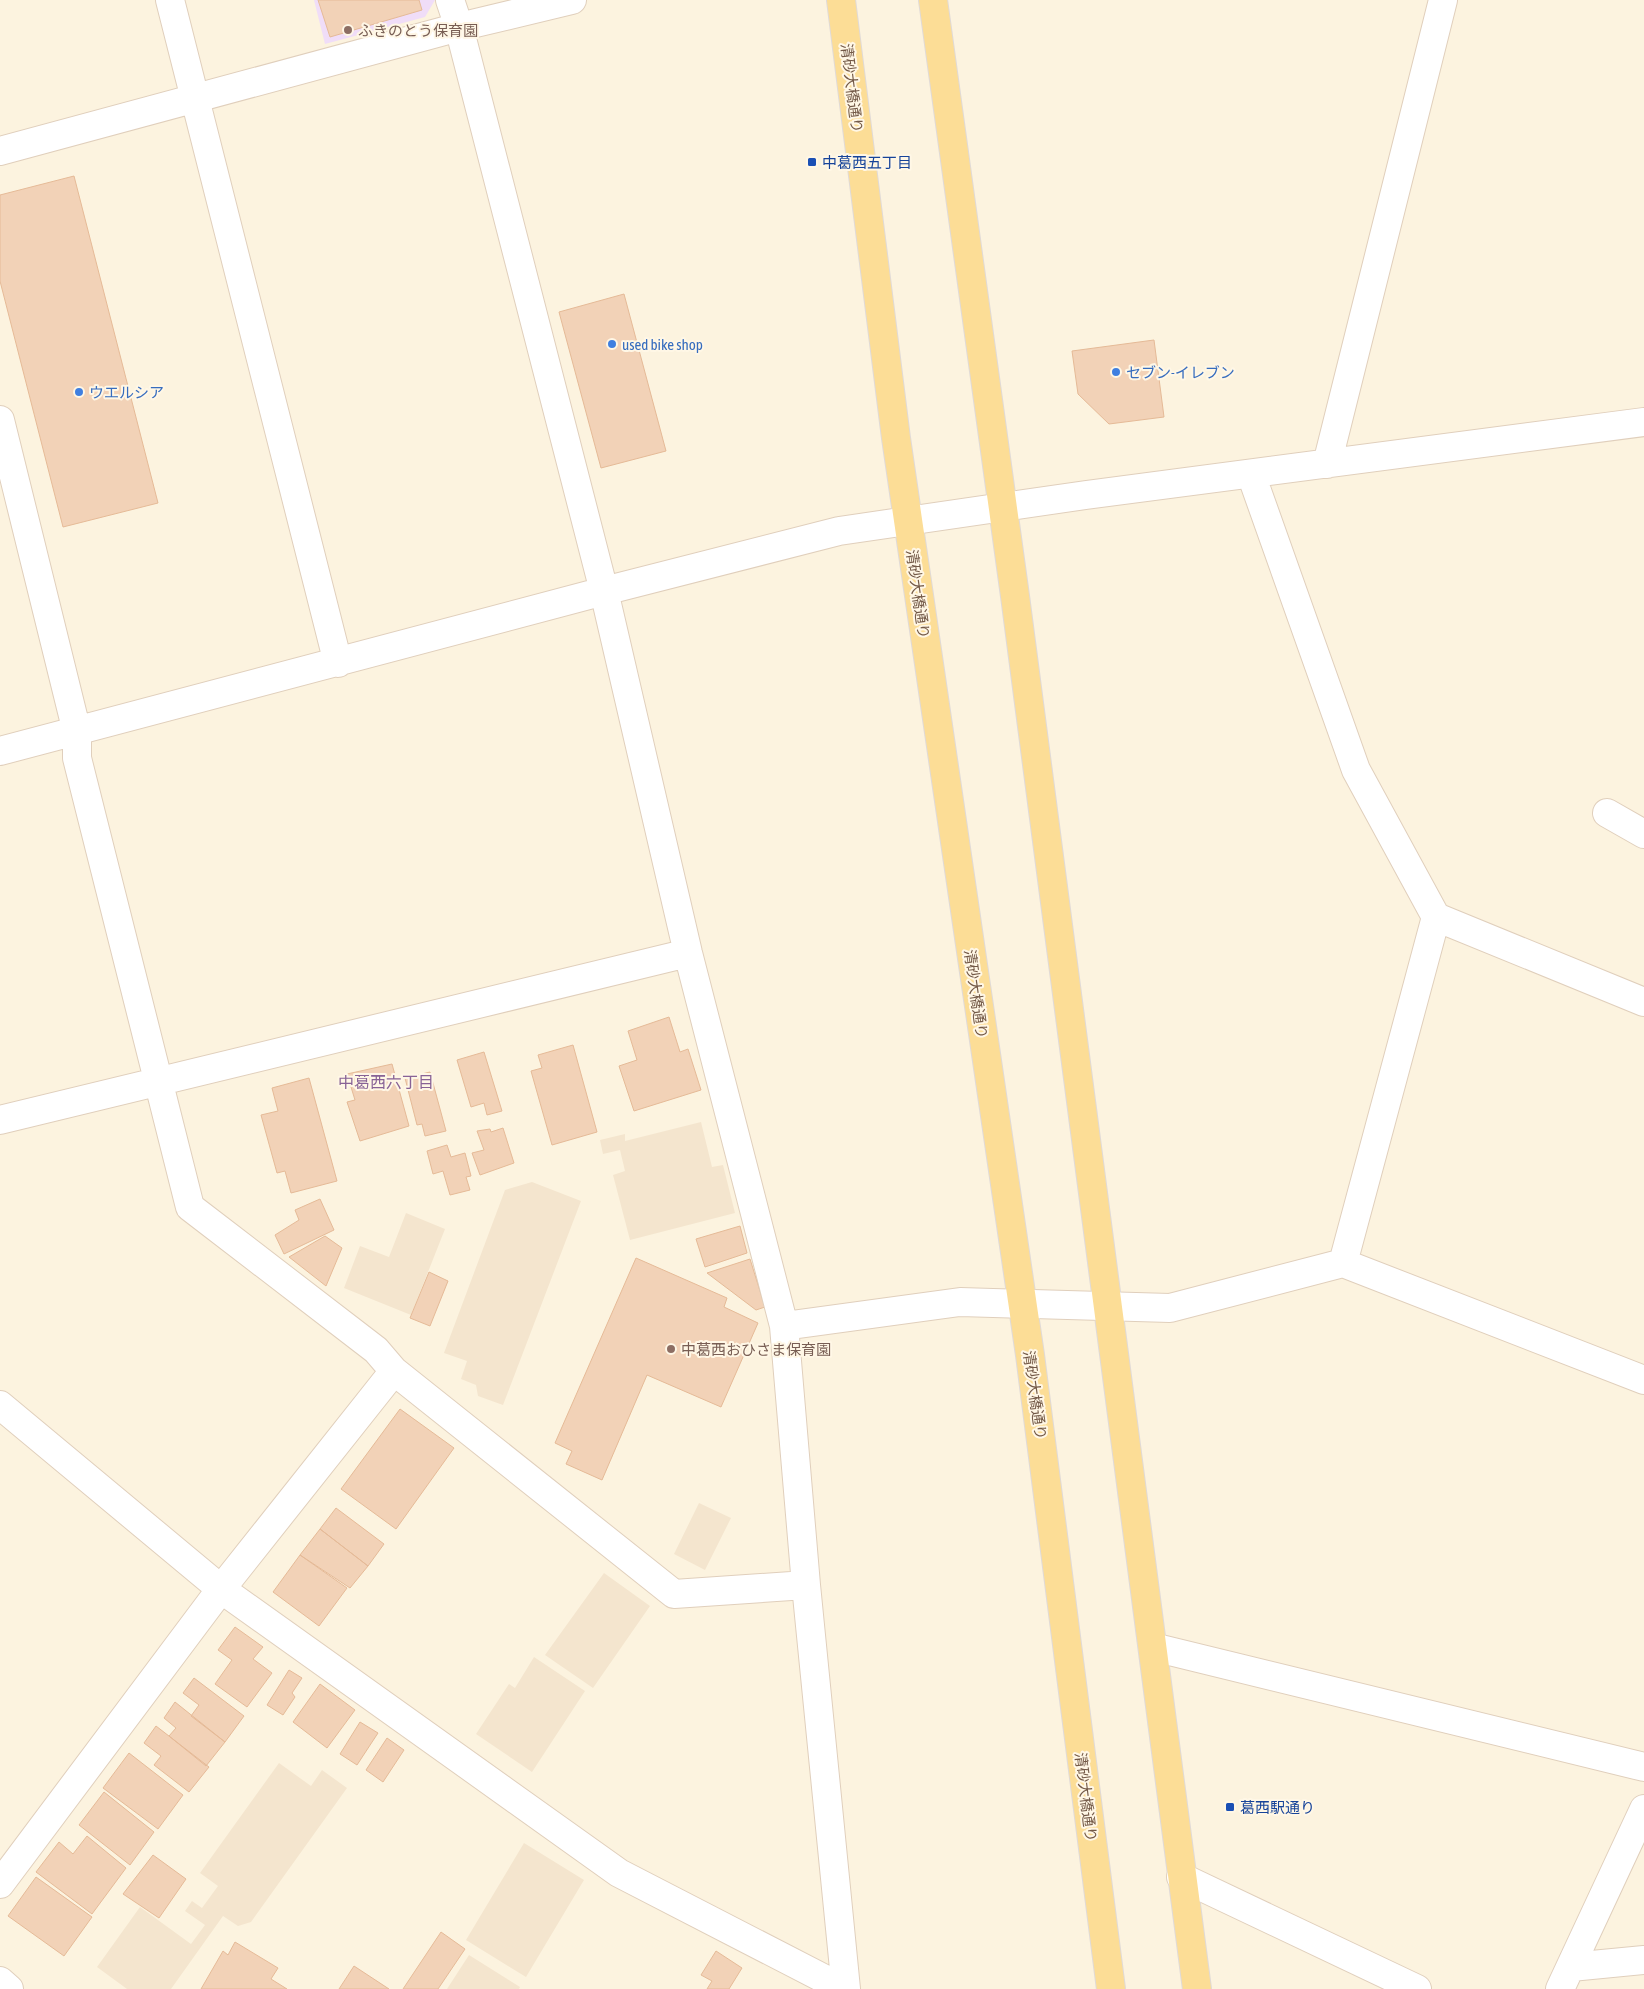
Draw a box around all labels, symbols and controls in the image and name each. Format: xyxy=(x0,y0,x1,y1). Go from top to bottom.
place label: ふきのとう保育園 xyxy=(358,22,478,39)
marker: ふきのとう保育園 xyxy=(342,24,354,36)
street label: 清砂大橋通り xyxy=(838,42,866,134)
place label: 中葛西五丁目 xyxy=(822,154,912,171)
marker: 中葛西五丁目 xyxy=(806,156,818,168)
place label: used bike shop xyxy=(622,336,703,353)
marker: used bike shop xyxy=(606,338,618,350)
place label: セブン-イレブン xyxy=(1126,364,1235,381)
marker: セブン-イレブン xyxy=(1110,366,1122,378)
place label: ウエルシア xyxy=(89,384,164,401)
marker: ウエルシア xyxy=(73,386,85,398)
street label: 清砂大橋通り xyxy=(903,548,933,640)
street label: 清砂大橋通り xyxy=(961,948,991,1040)
district label: 中葛西六丁目 xyxy=(338,1073,434,1091)
place label: 中葛西おひさま保育園 xyxy=(681,1341,831,1358)
marker: 中葛西おひさま保育園 xyxy=(665,1343,677,1355)
street label: 清砂大橋通り xyxy=(1020,1349,1050,1441)
street label: 清砂大橋通り xyxy=(1072,1751,1100,1843)
place label: 葛西駅通り xyxy=(1240,1799,1315,1816)
marker: 葛西駅通り xyxy=(1224,1801,1236,1813)

